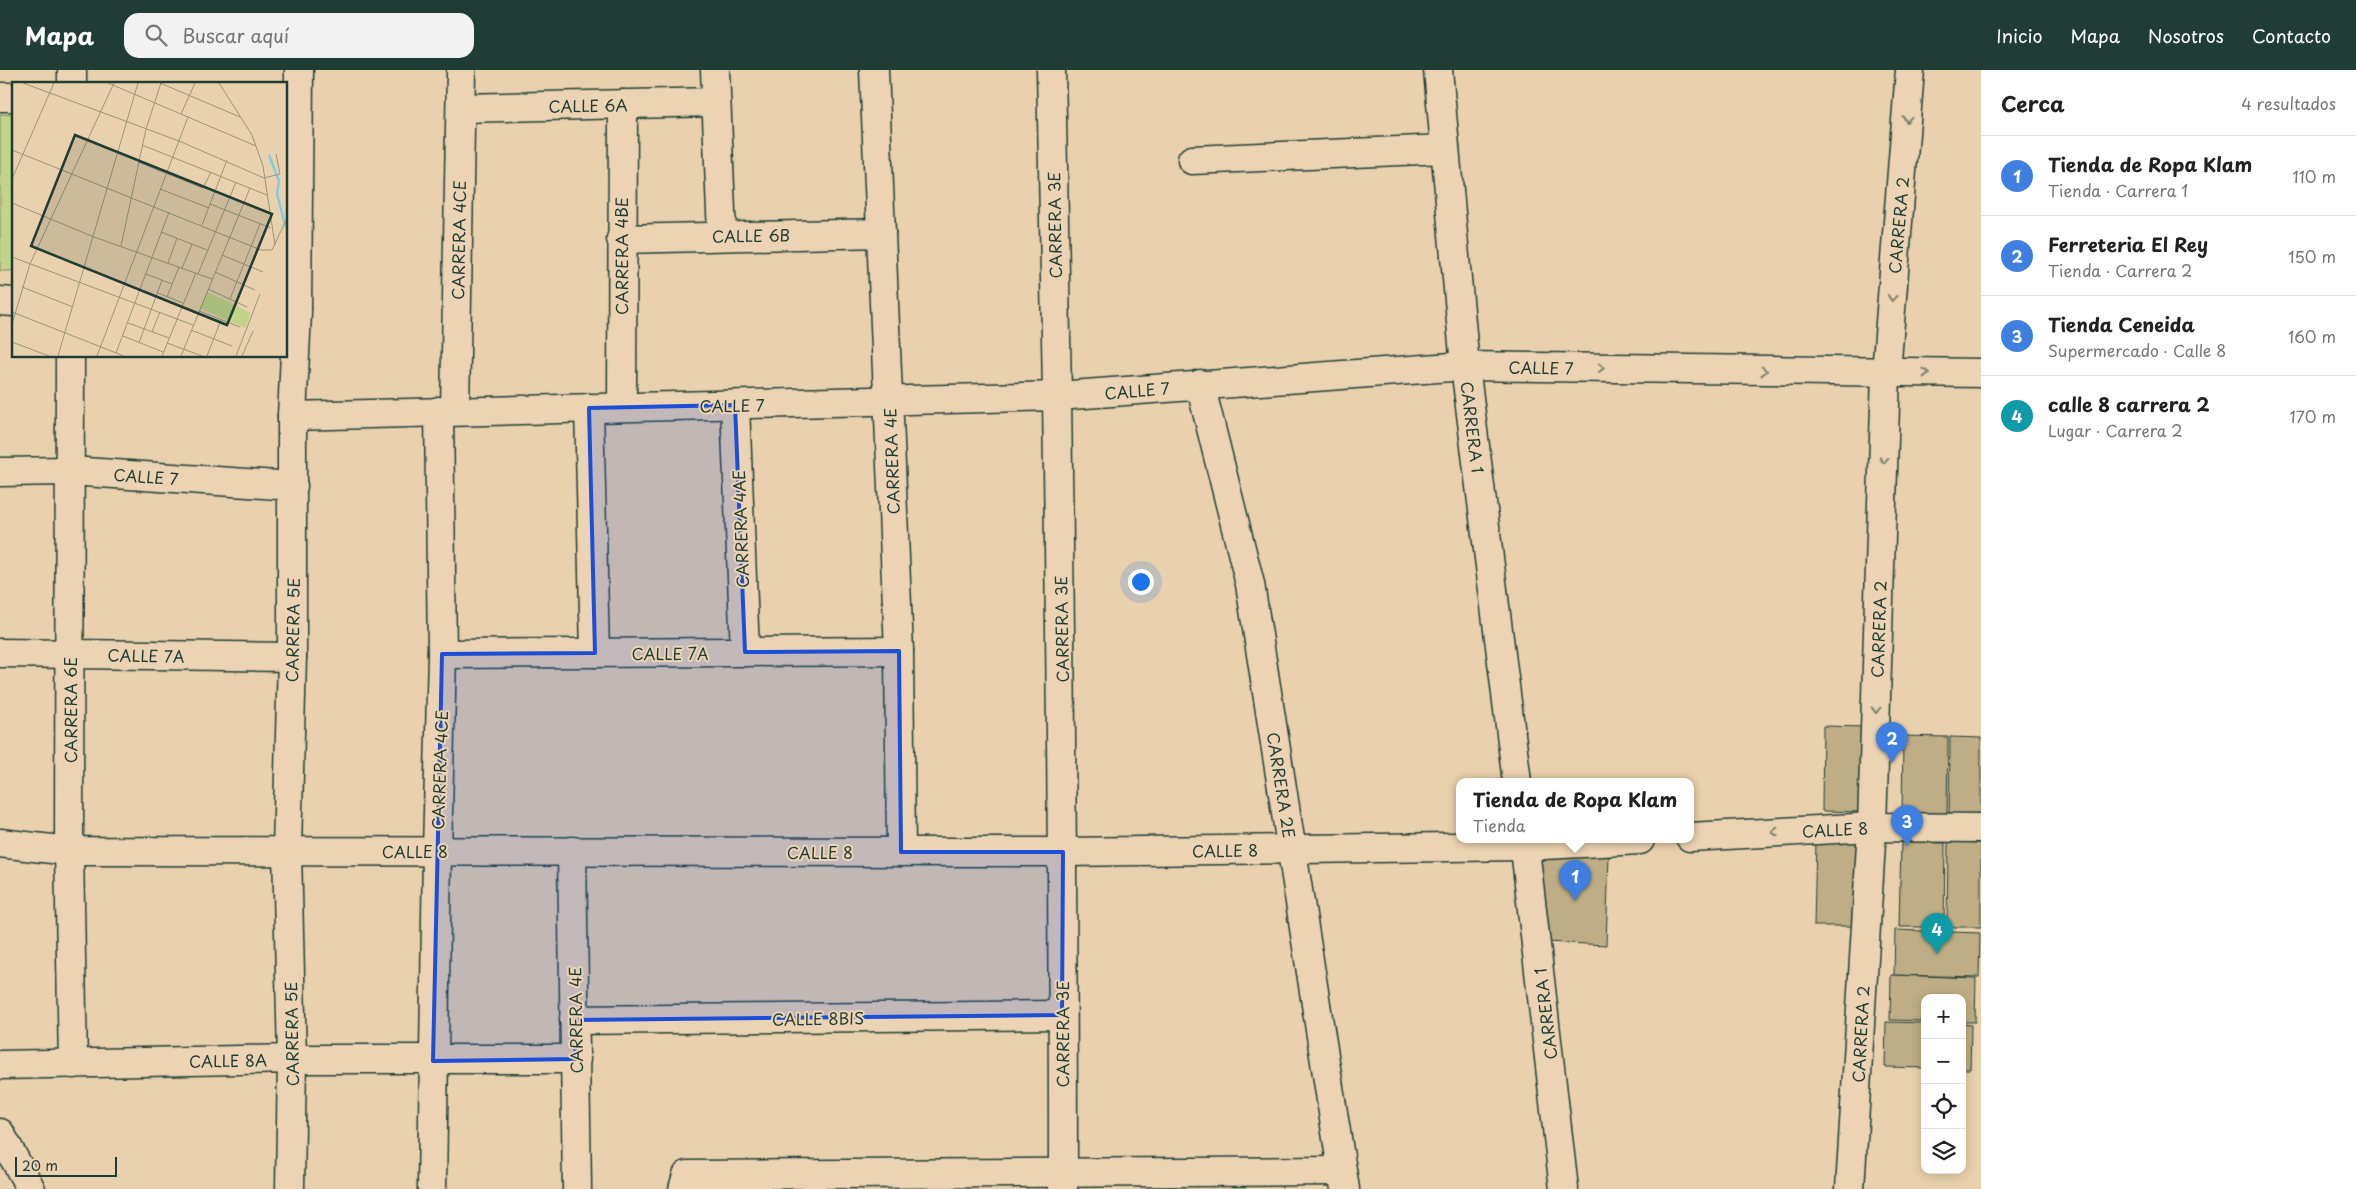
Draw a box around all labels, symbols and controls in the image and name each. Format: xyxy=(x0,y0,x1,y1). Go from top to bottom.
search box xyxy=(124,13,474,58)
text: Mapa xyxy=(25,17,94,53)
icon: search xyxy=(142,21,170,49)
text: Buscar aquí xyxy=(182,21,289,49)
text: Inicio xyxy=(1996,22,2043,49)
text: Mapa xyxy=(2071,22,2120,49)
text: Nosotros xyxy=(2148,22,2224,49)
text: Contacto xyxy=(2252,22,2331,49)
inset map xyxy=(12,82,288,358)
text: Cerca xyxy=(2001,87,2065,119)
text: 4 resultados xyxy=(2241,91,2336,115)
street label: CALLE 6A xyxy=(548,92,628,118)
one-way arrow xyxy=(1901,115,1912,123)
text: Tienda de Ropa Klam xyxy=(2048,150,2252,178)
text: 1 xyxy=(2013,164,2021,188)
text: 110 m xyxy=(2293,164,2336,188)
street label: CARRERA 3E xyxy=(1041,171,1067,279)
street label: CARRERA 2 xyxy=(1882,175,1914,275)
text: Tienda · Carrera 1 xyxy=(2048,178,2188,202)
street label: CARRERA 4CE xyxy=(445,180,471,300)
street label: CARRERA 4BE xyxy=(609,197,633,315)
street label: CALLE 6B xyxy=(712,222,790,248)
text: Ferreteria El Rey xyxy=(2048,230,2208,258)
text: 2 xyxy=(2011,244,2023,268)
text: 150 m xyxy=(2288,244,2336,268)
text: Tienda · Carrera 2 xyxy=(2048,258,2192,282)
one-way arrow xyxy=(1887,294,1898,302)
text: Tienda Ceneida xyxy=(2048,310,2195,338)
text: 3 xyxy=(2012,324,2022,348)
text: 160 m xyxy=(2288,324,2336,348)
text: Supermercado · Calle 8 xyxy=(2048,338,2226,362)
street label: CALLE 7 xyxy=(1508,354,1574,380)
one-way arrow xyxy=(1598,363,1605,373)
one-way arrow xyxy=(1760,366,1768,376)
one-way arrow xyxy=(1922,368,1930,378)
street label: CALLE 7 xyxy=(1103,375,1171,405)
street label: CARRERA 1 xyxy=(1455,380,1491,474)
text: calle 8 carrera 2 xyxy=(2048,390,2210,418)
street label: CALLE 7 xyxy=(699,392,765,418)
text: 4 xyxy=(2012,404,2022,428)
text: 170 m xyxy=(2290,404,2336,428)
street label: CARRERA 4E xyxy=(877,407,905,515)
text: Lugar · Carrera 2 xyxy=(2048,418,2183,442)
one-way arrow xyxy=(1878,457,1889,465)
street label: CALLE 7 xyxy=(113,462,179,490)
street label: CARRERA 4AE xyxy=(726,470,754,588)
your location xyxy=(1128,569,1154,595)
street label: CARRERA 3E xyxy=(1048,575,1074,683)
street label: CARRERA 5E xyxy=(279,577,305,683)
street label: CARRERA 2 xyxy=(1864,580,1892,678)
street label: CALLE 7A xyxy=(631,641,709,665)
street label: CALLE 7A xyxy=(107,642,185,668)
street label: CARRERA 6E xyxy=(58,657,82,763)
one-way arrow xyxy=(1870,706,1881,714)
street label: CARRERA 4CE xyxy=(425,710,453,830)
pin: 2 xyxy=(1876,722,1908,763)
street label: CARRERA 2E xyxy=(1262,730,1302,840)
popup xyxy=(1456,778,1694,843)
text: Tienda de Ropa Klam xyxy=(1473,785,1677,813)
pin: 3 xyxy=(1891,805,1923,846)
text: Tienda xyxy=(1473,813,1525,837)
street label: CALLE 8 xyxy=(1801,815,1869,843)
one-way arrow xyxy=(1771,827,1779,838)
street label: CALLE 8 xyxy=(1192,837,1258,863)
street label: CALLE 8 xyxy=(382,839,448,863)
street label: CALLE 8 xyxy=(787,840,853,864)
pin: 1 xyxy=(1559,860,1591,901)
pin: 4 xyxy=(1921,913,1953,954)
street label: CARRERA 4E xyxy=(562,966,588,1074)
street label: CARRERA 1 xyxy=(1527,967,1563,1061)
street label: CARRERA 3E xyxy=(1050,980,1074,1088)
street label: CARRERA 5E xyxy=(278,981,304,1087)
street label: CARRERA 2 xyxy=(1845,985,1875,1083)
map controls xyxy=(1921,994,1966,1174)
button: + xyxy=(1921,994,1966,1039)
street label: CALLE 8BIS xyxy=(772,1005,864,1031)
button: − xyxy=(1921,1039,1966,1084)
street label: CALLE 8A xyxy=(189,1047,267,1073)
button: locate xyxy=(1921,1084,1966,1129)
button: layers xyxy=(1921,1129,1966,1174)
scale bar xyxy=(15,1154,118,1177)
text: 20 m xyxy=(22,1155,58,1176)

